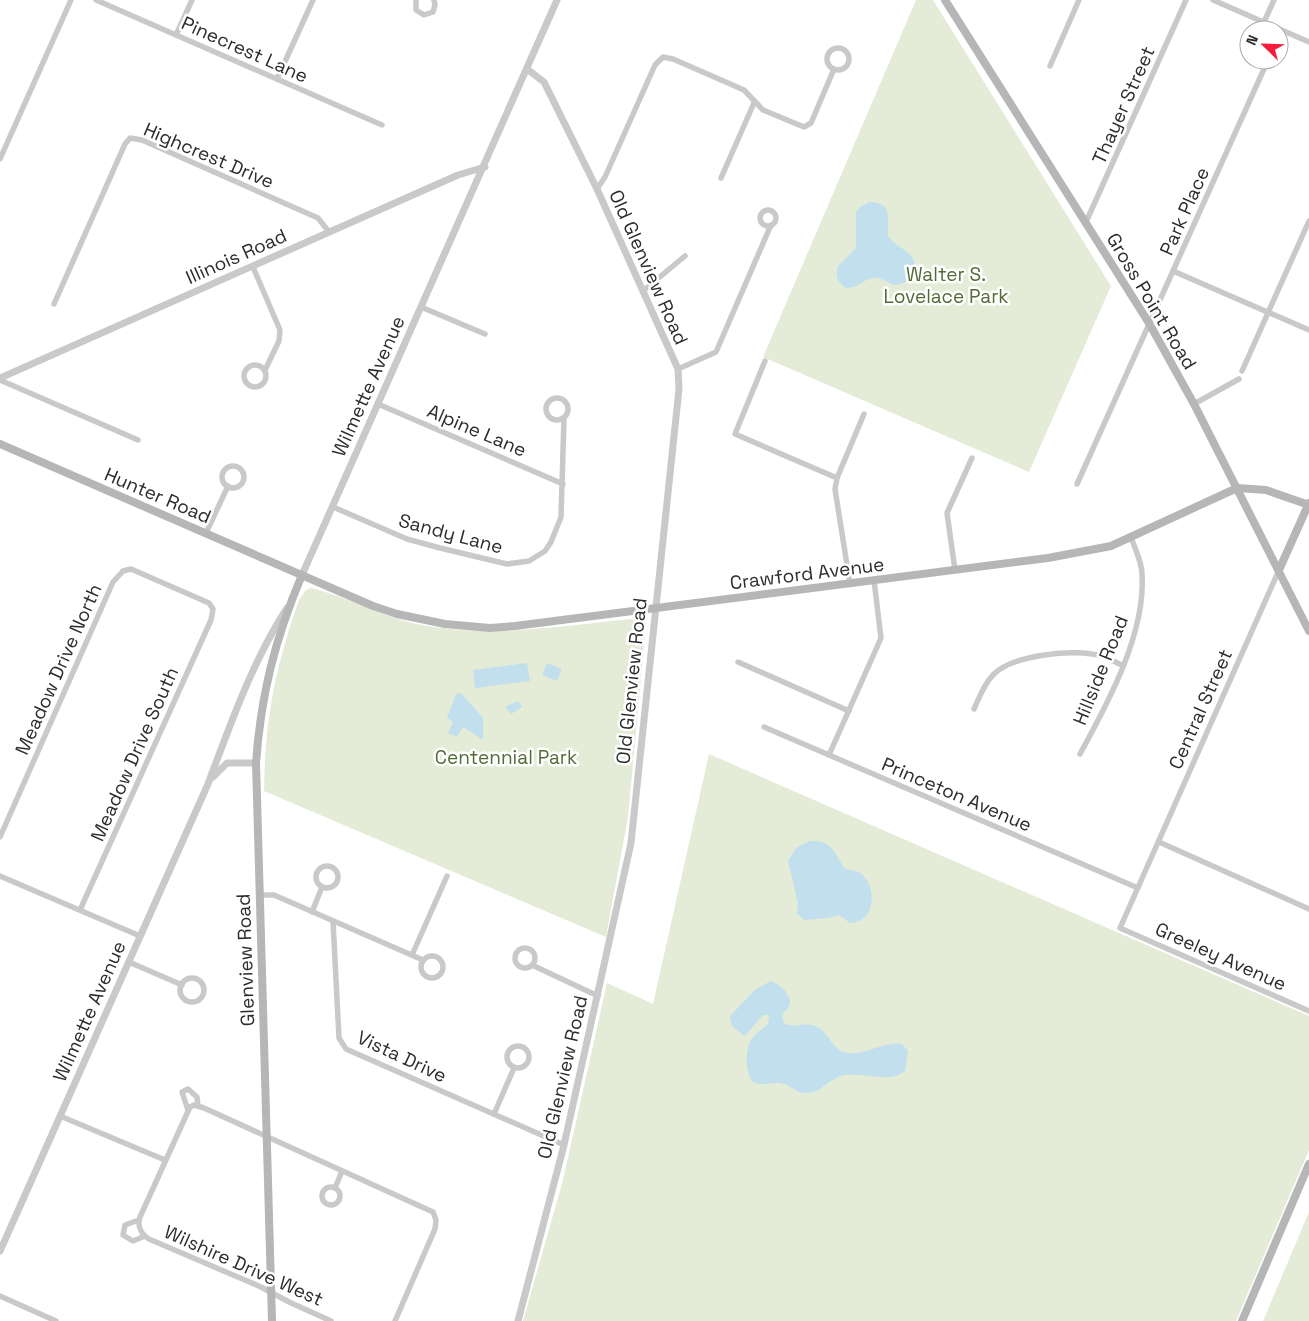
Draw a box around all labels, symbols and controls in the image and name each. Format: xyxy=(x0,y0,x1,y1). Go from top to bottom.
street label: Pinecrest Lane xyxy=(178,10,312,89)
north arrow xyxy=(1239,20,1289,70)
text: N xyxy=(1242,32,1262,48)
street label: Thayer Street xyxy=(1086,42,1161,168)
street label: Highcrest Drive xyxy=(140,117,278,194)
street label: Park Place xyxy=(1154,163,1215,259)
street label: Old Glenview Road xyxy=(603,186,694,349)
street label: Illinois Road xyxy=(182,223,291,290)
street label: Gross Point Road xyxy=(1101,228,1202,374)
park label: Walter S. Lovelace Park xyxy=(883,262,1009,309)
street label: Wilmette Avenue xyxy=(326,312,411,460)
street label: Alpine Lane xyxy=(423,398,530,463)
street label: Hunter Road xyxy=(101,462,215,529)
street label: Sandy Lane xyxy=(396,508,506,559)
street label: Crawford Avenue xyxy=(728,552,886,595)
street label: Meadow Drive North xyxy=(10,580,107,759)
street label: Old Glenview Road xyxy=(610,597,653,765)
street label: Hillside Road xyxy=(1067,612,1134,729)
street label: Central Street xyxy=(1163,645,1238,773)
street label: Meadow Drive South xyxy=(85,663,184,845)
park label: Centennial Park xyxy=(435,745,577,770)
street label: Princeton Avenue xyxy=(878,752,1036,837)
street label: Glenview Road xyxy=(231,893,260,1027)
street label: Greeley Avenue xyxy=(1151,916,1290,997)
street label: Wilmette Avenue xyxy=(47,937,132,1085)
street label: Old Glenview Road xyxy=(532,993,593,1161)
street label: Vista Drive xyxy=(353,1025,451,1088)
street label: Wilshire Drive West xyxy=(160,1219,327,1312)

